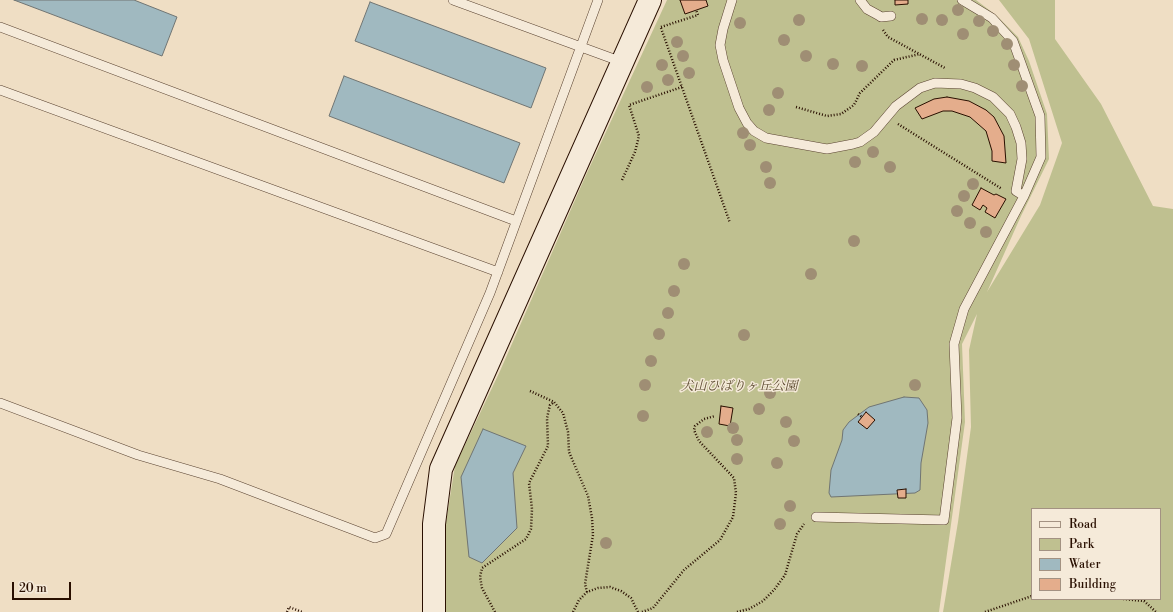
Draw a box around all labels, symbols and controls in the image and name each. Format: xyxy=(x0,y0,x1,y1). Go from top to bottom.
park label: 犬山ひばりヶ丘公園 xyxy=(681,379,797,395)
legend xyxy=(1031,508,1161,600)
text: Road xyxy=(1069,517,1097,532)
text: Park xyxy=(1069,537,1094,552)
text: Water xyxy=(1069,557,1101,572)
scale bar xyxy=(14,574,73,600)
text: Building xyxy=(1069,577,1116,592)
text: 20 m xyxy=(19,581,47,596)

